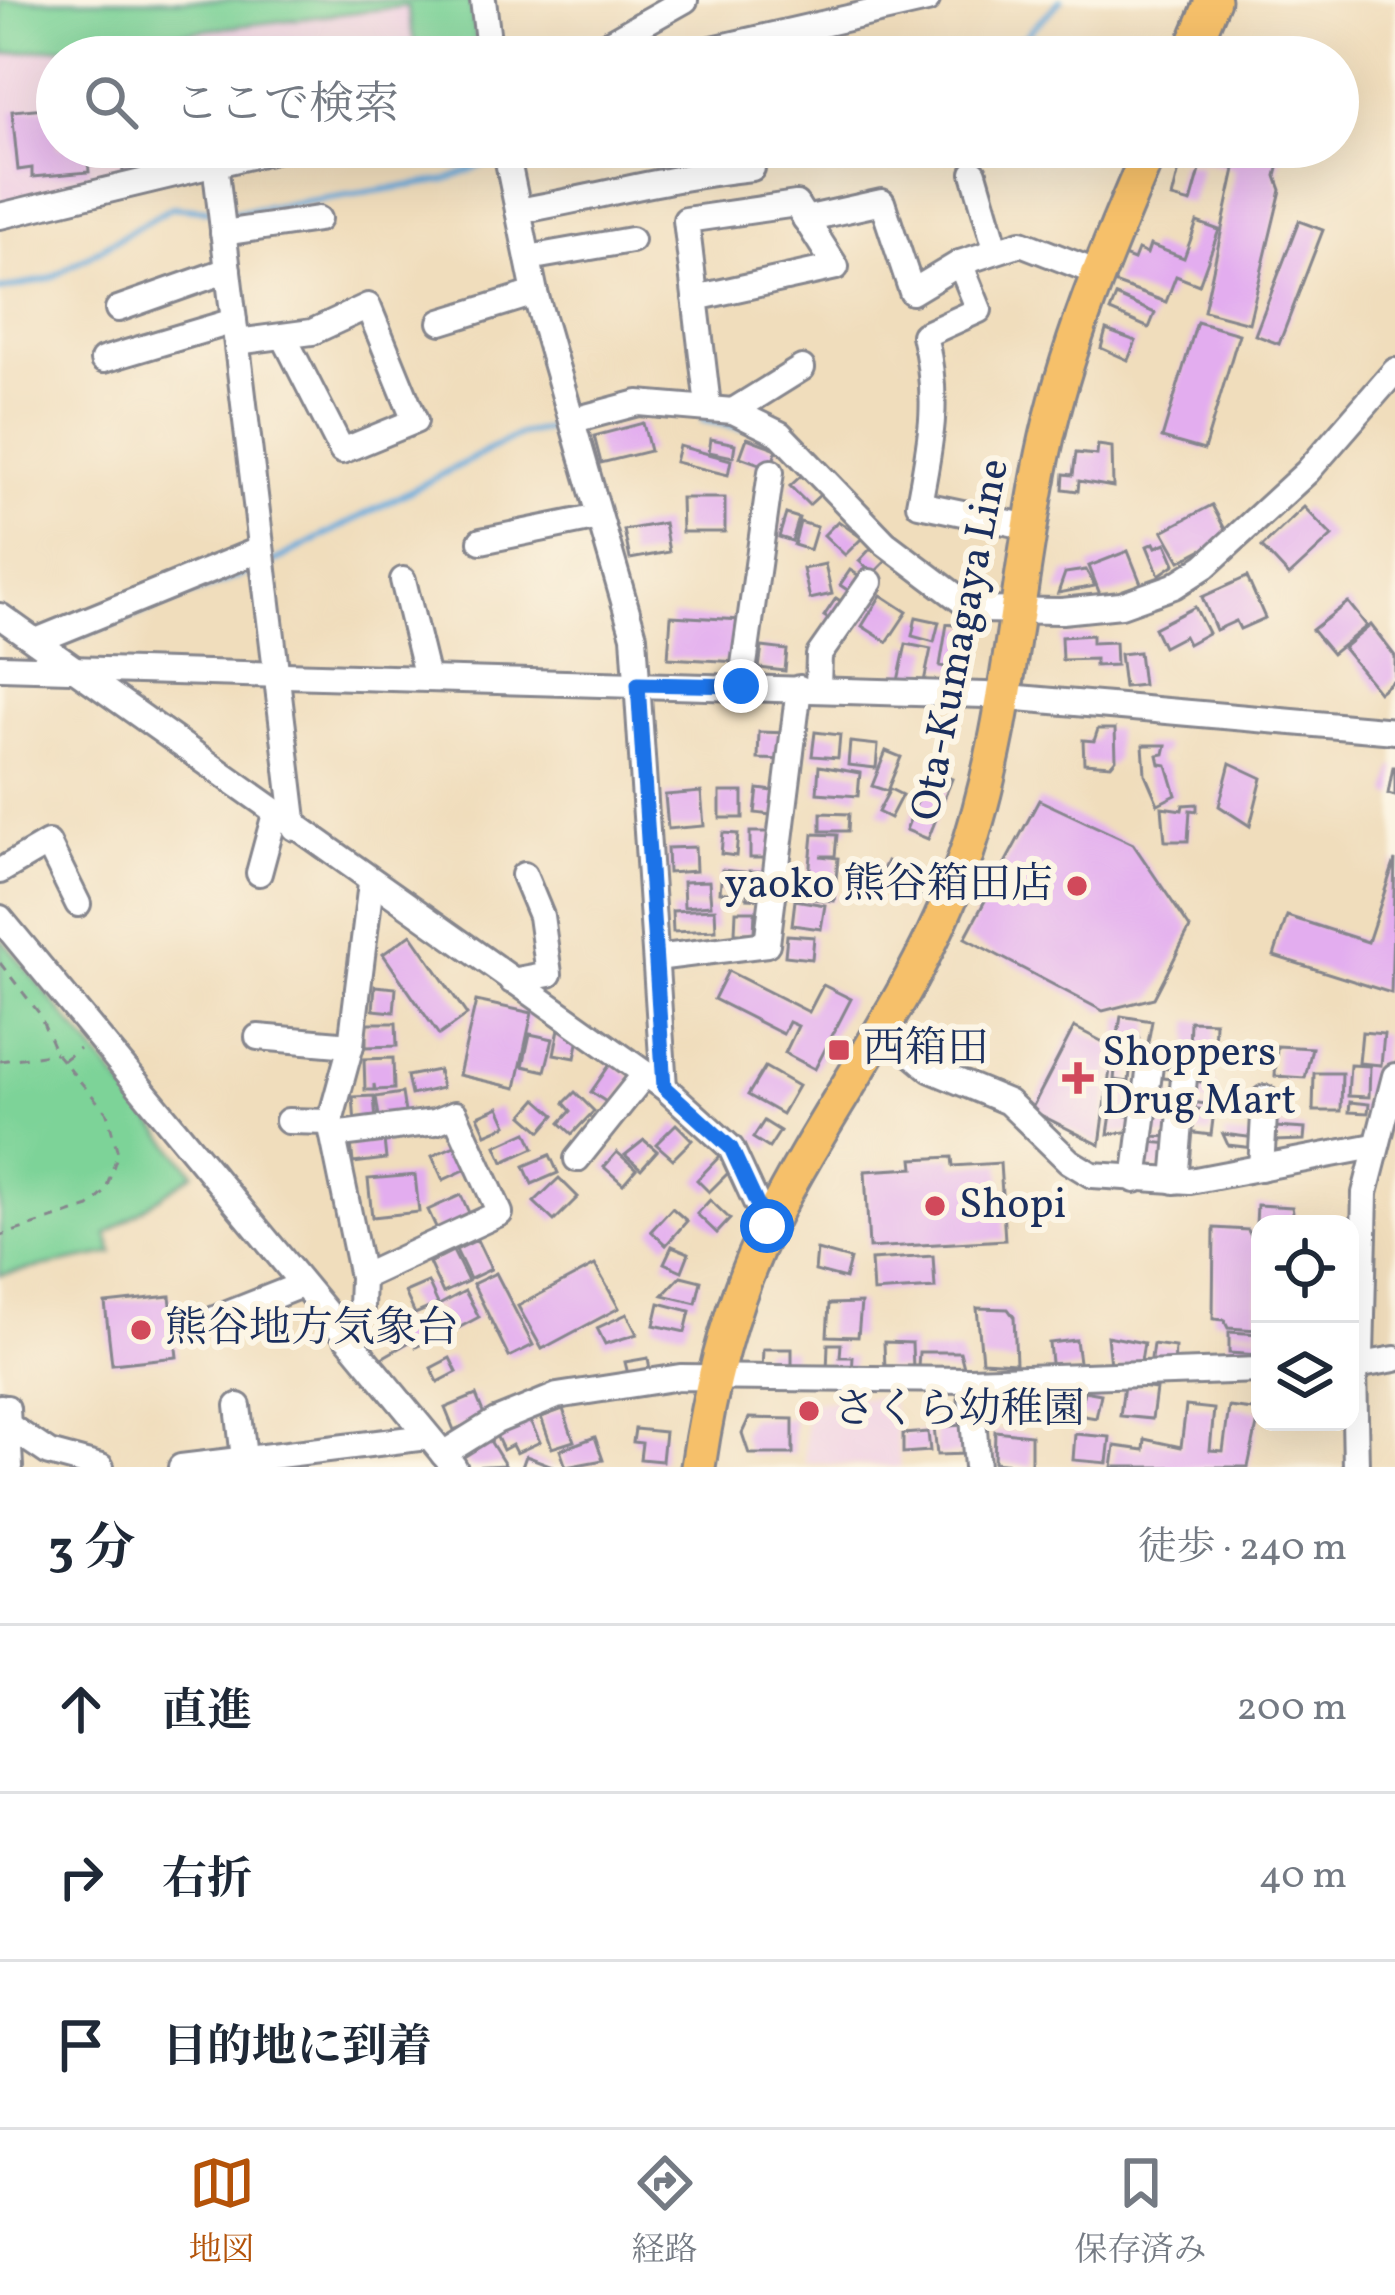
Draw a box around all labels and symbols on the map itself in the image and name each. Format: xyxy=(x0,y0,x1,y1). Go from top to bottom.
street label: Ota-Kumagaya Line xyxy=(898,454,1026,826)
route end xyxy=(714,659,768,713)
place label: yaoko 熊谷箱田店 xyxy=(724,857,1053,916)
marker: yaoko 熊谷箱田店 xyxy=(1064,873,1090,899)
place label: 西箱田 xyxy=(863,1021,989,1080)
place label: Shoppers Drug Mart xyxy=(1102,1025,1296,1132)
marker: 西箱田 xyxy=(826,1037,852,1063)
marker: Shoppers Drug Mart xyxy=(1065,1065,1091,1091)
place label: Shopi xyxy=(959,1177,1066,1236)
marker: Shopi xyxy=(922,1193,948,1219)
route start xyxy=(740,1199,794,1253)
place label: 熊谷地方気象台 xyxy=(165,1301,459,1360)
marker: 熊谷地方気象台 xyxy=(128,1317,154,1343)
place label: さくら幼稚園 xyxy=(833,1382,1085,1441)
marker: さくら幼稚園 xyxy=(796,1398,822,1424)

